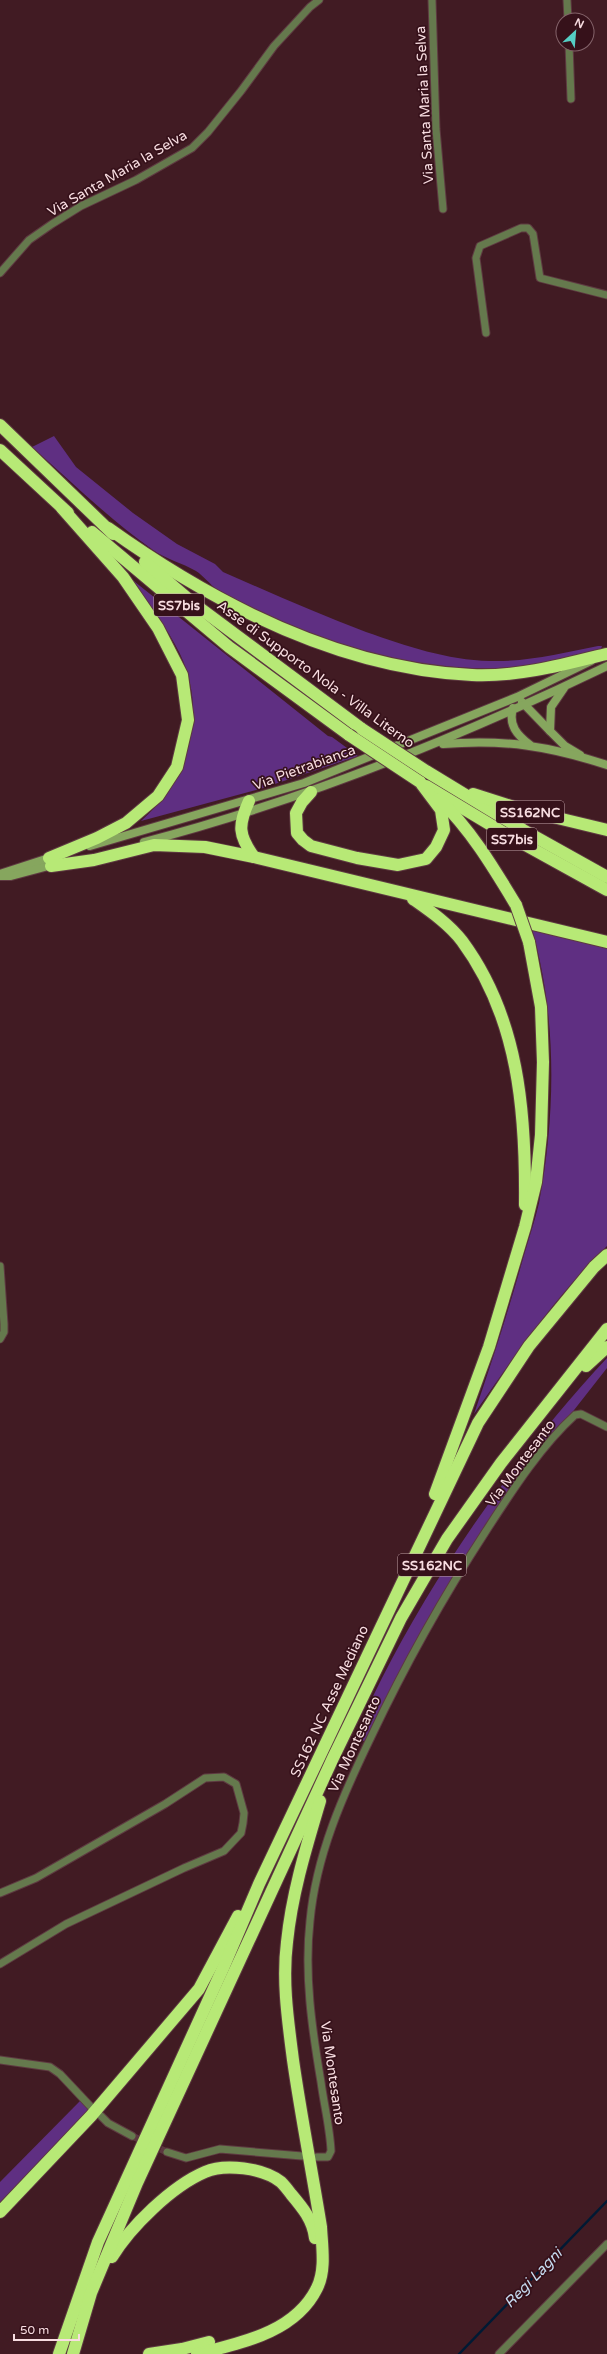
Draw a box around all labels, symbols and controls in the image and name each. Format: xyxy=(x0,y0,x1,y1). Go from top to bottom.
north arrow xyxy=(555,12,595,52)
text: N xyxy=(572,16,586,31)
street label: Via Santa Maria la Selva xyxy=(412,26,437,184)
street label: Via Santa Maria la Selva xyxy=(44,127,190,220)
road number: SS7bis xyxy=(154,594,204,616)
street label: Asse di Supporto Nola - Villa Literno xyxy=(214,597,418,752)
street label: Via Pietrabianca xyxy=(251,741,358,794)
road number: SS162NC xyxy=(496,801,564,823)
road number: SS7bis xyxy=(487,828,537,850)
street label: Via Montesanto xyxy=(482,1416,559,1510)
road number: SS162NC xyxy=(398,1554,466,1576)
street label: SS162 NC Asse Mediano xyxy=(287,1622,372,1780)
street label: Via Montesanto xyxy=(325,1693,384,1795)
street label: Via Montesanto xyxy=(317,2020,348,2126)
water label: Regi Lagni xyxy=(500,2243,567,2311)
scale bar xyxy=(14,2316,79,2342)
text: 50 m xyxy=(20,2323,49,2337)

